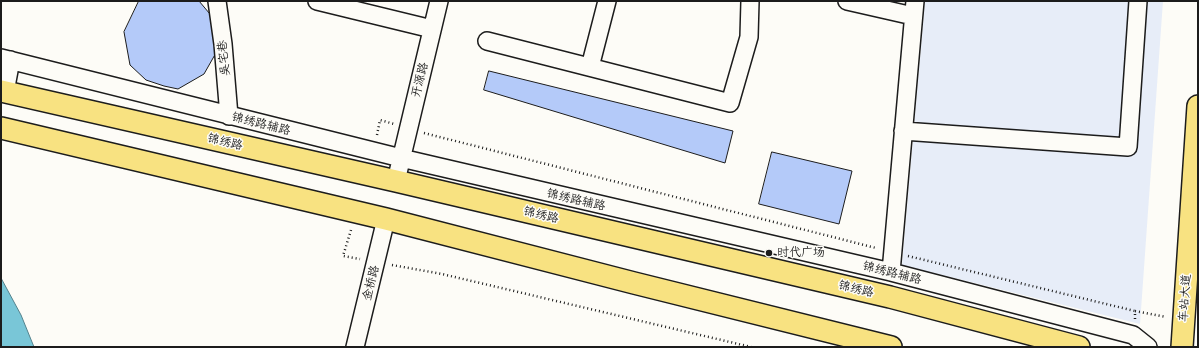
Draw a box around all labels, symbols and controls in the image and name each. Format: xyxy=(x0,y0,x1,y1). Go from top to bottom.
street label: 吴宅巷 xyxy=(215,39,233,77)
street label: 开源路 xyxy=(409,61,431,99)
street label: 锦绣路辅路 xyxy=(230,110,292,138)
street label: 锦绣路 xyxy=(206,131,244,153)
street label: 锦绣路辅路 xyxy=(545,186,607,214)
street label: 锦绣路 xyxy=(522,204,560,226)
place label: 时代广场 xyxy=(777,246,825,260)
marker: 时代广场 xyxy=(764,248,774,258)
street label: 锦绣路辅路 xyxy=(861,259,923,287)
street label: 金桥路 xyxy=(360,264,382,302)
street label: 车站大道 xyxy=(1176,274,1194,322)
street label: 锦绣路 xyxy=(837,278,875,300)

